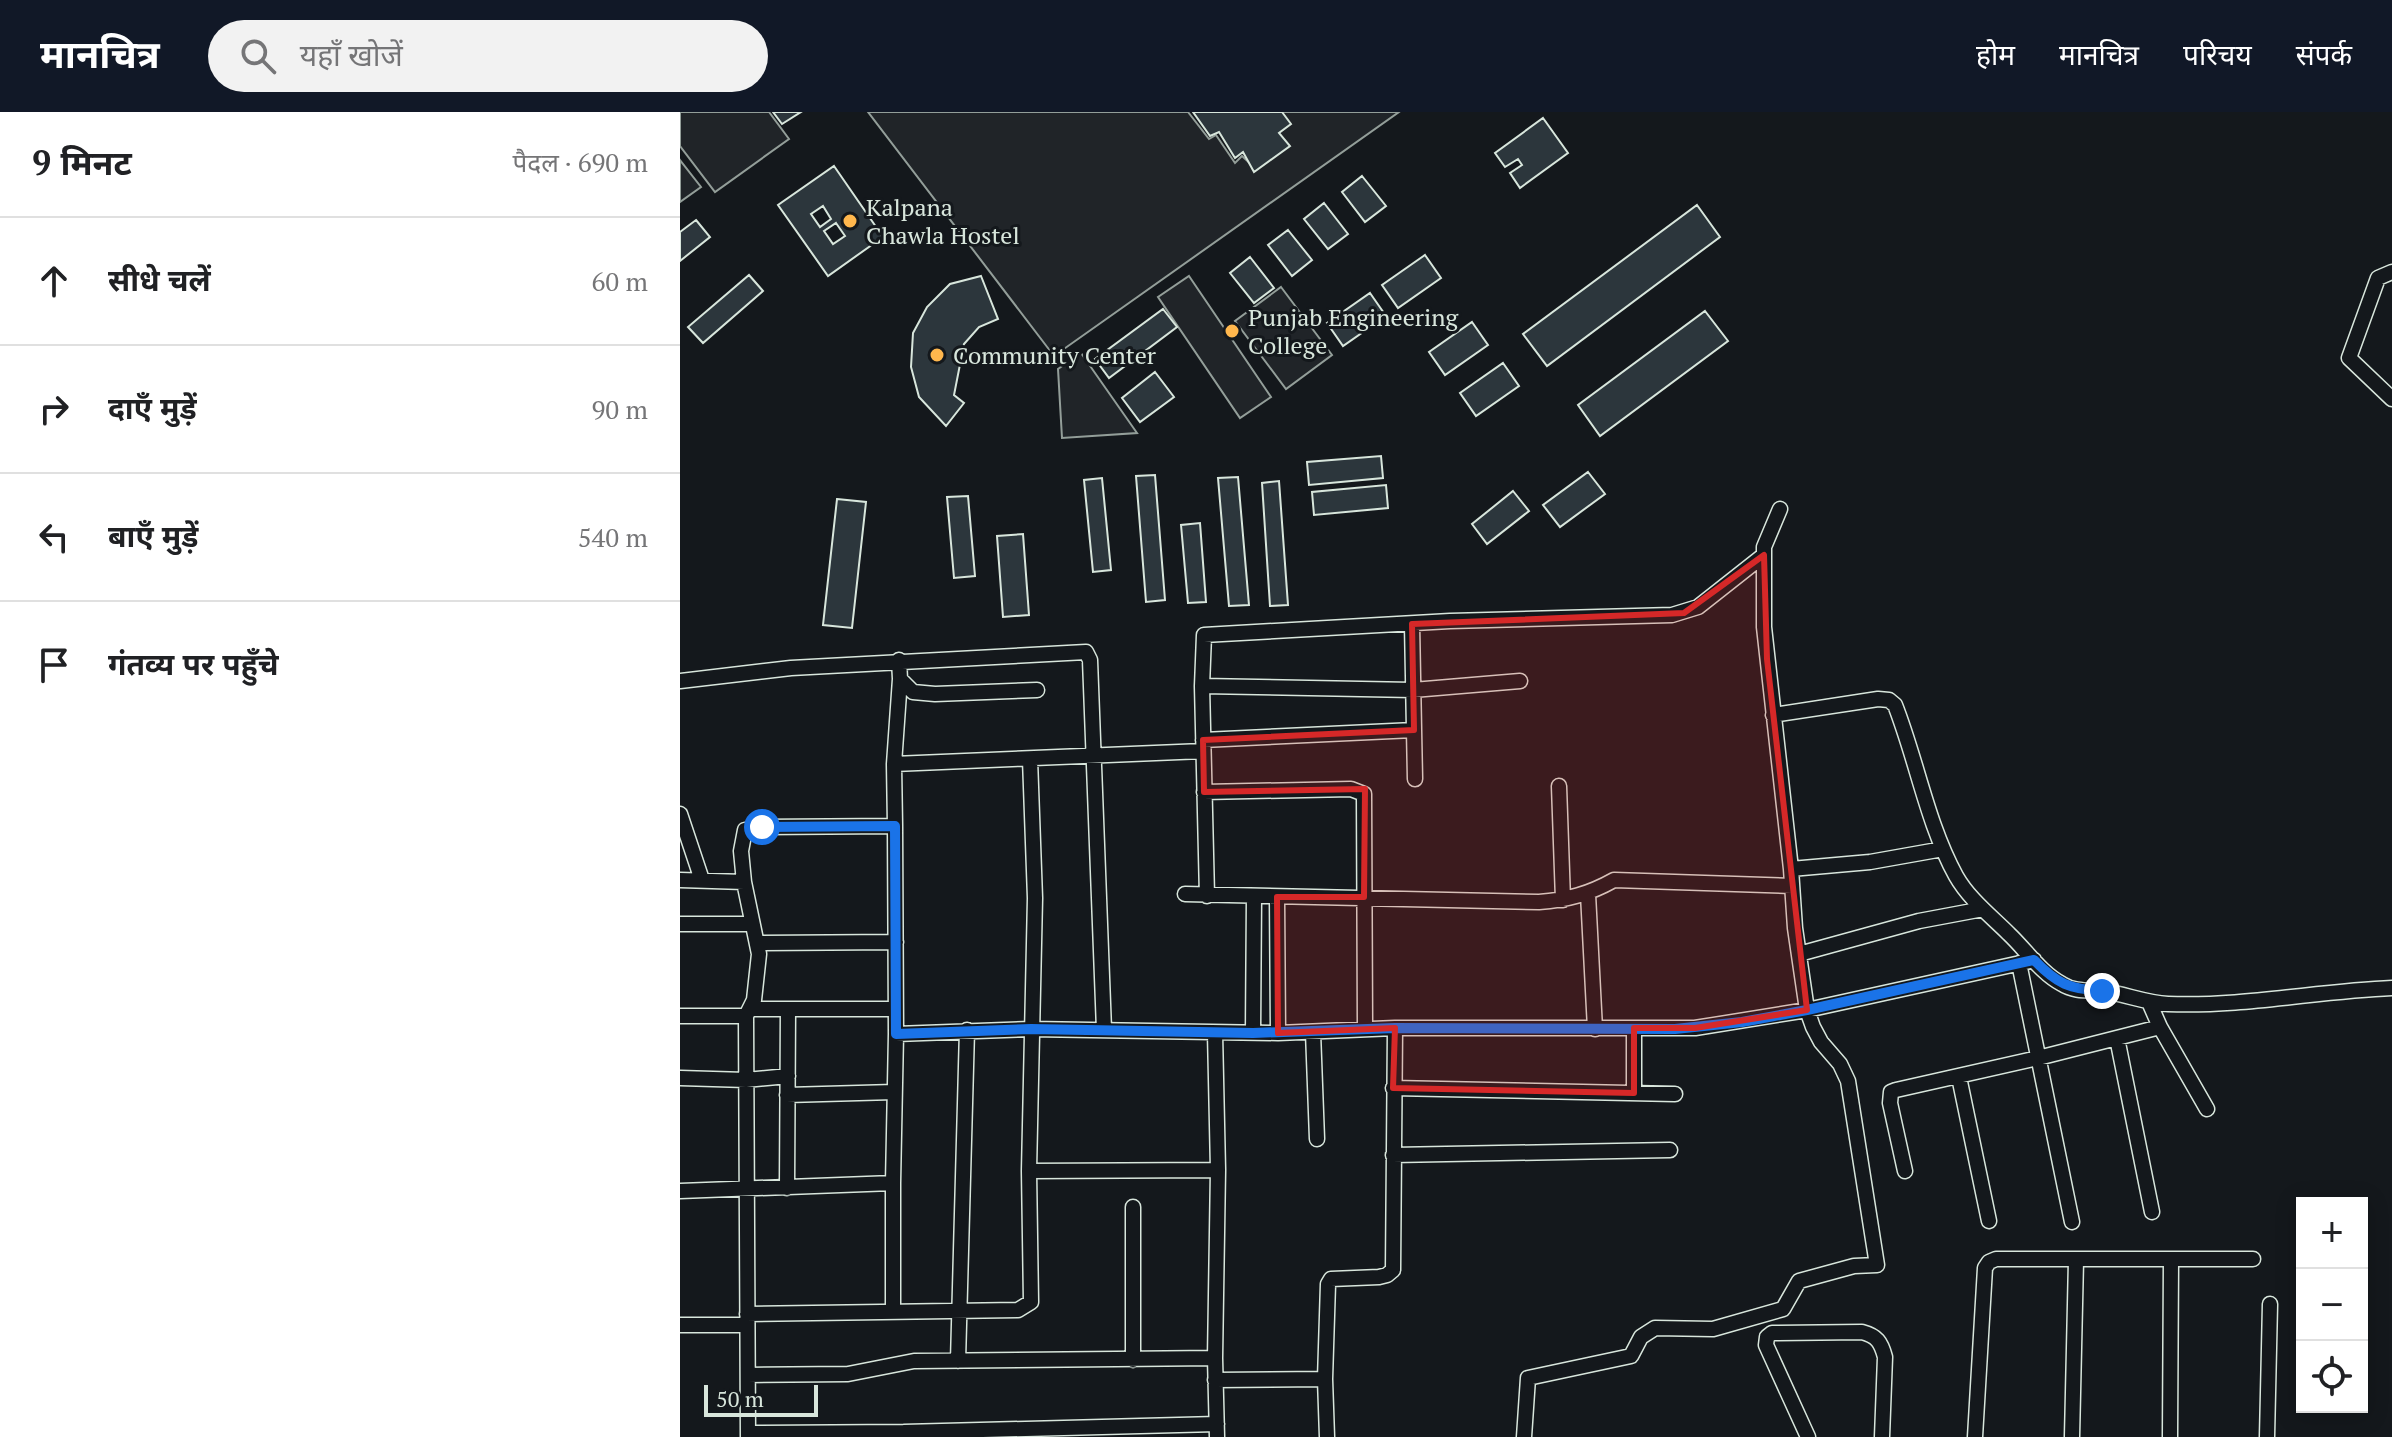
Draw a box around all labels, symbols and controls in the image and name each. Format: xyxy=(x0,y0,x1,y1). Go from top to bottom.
search box xyxy=(208,20,768,92)
text: मानचित्र xyxy=(40,29,160,79)
icon: search xyxy=(236,34,280,78)
text: यहाँ खोजें xyxy=(300,35,403,75)
text: होम xyxy=(1976,36,2015,73)
text: मानचित्र xyxy=(2059,36,2139,73)
text: परिचय xyxy=(2183,36,2252,73)
text: संपर्क xyxy=(2296,36,2352,73)
text: 9 मिनट xyxy=(32,140,132,185)
text: पैदल · 690 m xyxy=(513,145,648,179)
place label: Kalpana Chawla Hostel xyxy=(866,191,1020,251)
marker: Kalpana Chawla Hostel xyxy=(841,212,859,230)
icon: ahead xyxy=(32,259,76,303)
text: सीधे चलें xyxy=(108,260,211,300)
text: 60 m xyxy=(592,264,648,298)
place label: Punjab Engineering College xyxy=(1248,301,1458,361)
marker: Punjab Engineering College xyxy=(1223,322,1241,340)
place label: Community Center xyxy=(953,339,1157,371)
marker: Community Center xyxy=(928,346,946,364)
icon: right xyxy=(32,387,76,431)
text: दाएँ मुड़ें xyxy=(108,388,197,428)
text: 90 m xyxy=(592,392,648,426)
icon: left xyxy=(32,515,76,559)
text: बाएँ मुड़ें xyxy=(108,516,198,556)
text: 540 m xyxy=(578,520,648,554)
icon: arrive xyxy=(32,643,76,687)
text: गंतव्य पर पहुँचे xyxy=(108,644,278,684)
route start xyxy=(744,809,780,845)
route end xyxy=(2084,973,2120,1009)
map controls xyxy=(2296,1197,2368,1413)
button: + xyxy=(2296,1197,2368,1269)
button: − xyxy=(2296,1269,2368,1341)
button: locate xyxy=(2296,1341,2368,1413)
scale bar xyxy=(704,1381,818,1417)
text: 50 m xyxy=(716,1384,764,1413)

